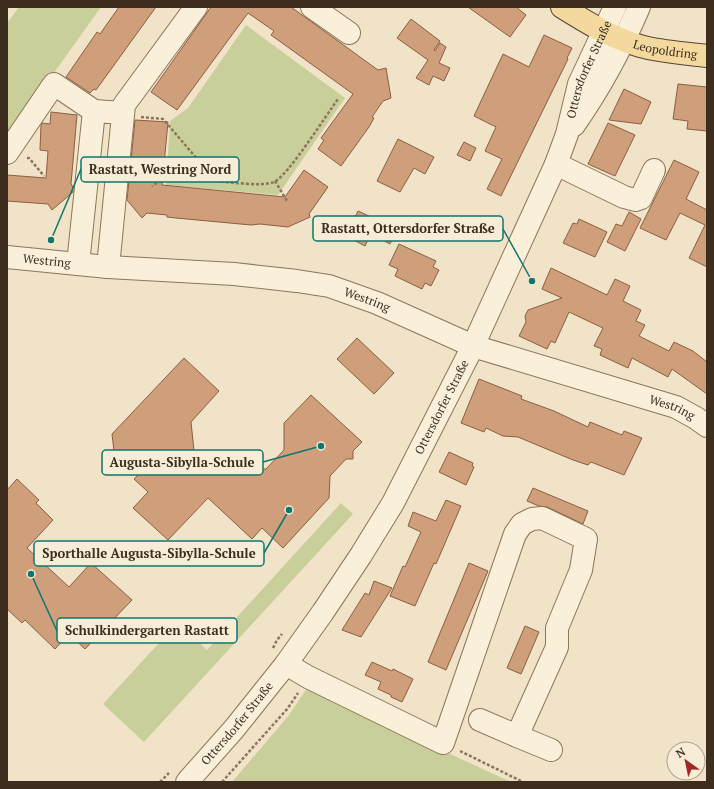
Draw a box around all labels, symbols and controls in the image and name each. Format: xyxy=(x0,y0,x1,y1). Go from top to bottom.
street label: Ottersdorfer Straße xyxy=(563,18,615,120)
street label: Leopoldring xyxy=(631,36,699,62)
callout: Rastatt, Westring Nord xyxy=(81,157,239,182)
text: Rastatt, Westring Nord xyxy=(89,160,231,178)
callout: Rastatt, Ottersdorfer Straße xyxy=(313,216,503,241)
text: Rastatt, Ottersdorfer Straße xyxy=(321,219,495,237)
street label: Westring xyxy=(22,251,72,270)
street label: Westring xyxy=(342,284,393,315)
street label: Ottersdorfer Straße xyxy=(411,357,472,457)
street label: Westring xyxy=(648,391,698,423)
callout: Augusta-Sibylla-Schule xyxy=(102,450,263,475)
text: Augusta-Sibylla-Schule xyxy=(109,453,255,471)
callout: Sporthalle Augusta-Sibylla-Schule xyxy=(34,541,264,566)
text: Sporthalle Augusta-Sibylla-Schule xyxy=(42,544,256,562)
callout: Schulkindergarten Rastatt xyxy=(57,618,237,643)
text: Schulkindergarten Rastatt xyxy=(65,621,230,639)
street label: Ottersdorfer Straße xyxy=(197,678,276,768)
north arrow xyxy=(666,741,706,781)
text: N xyxy=(673,744,688,761)

